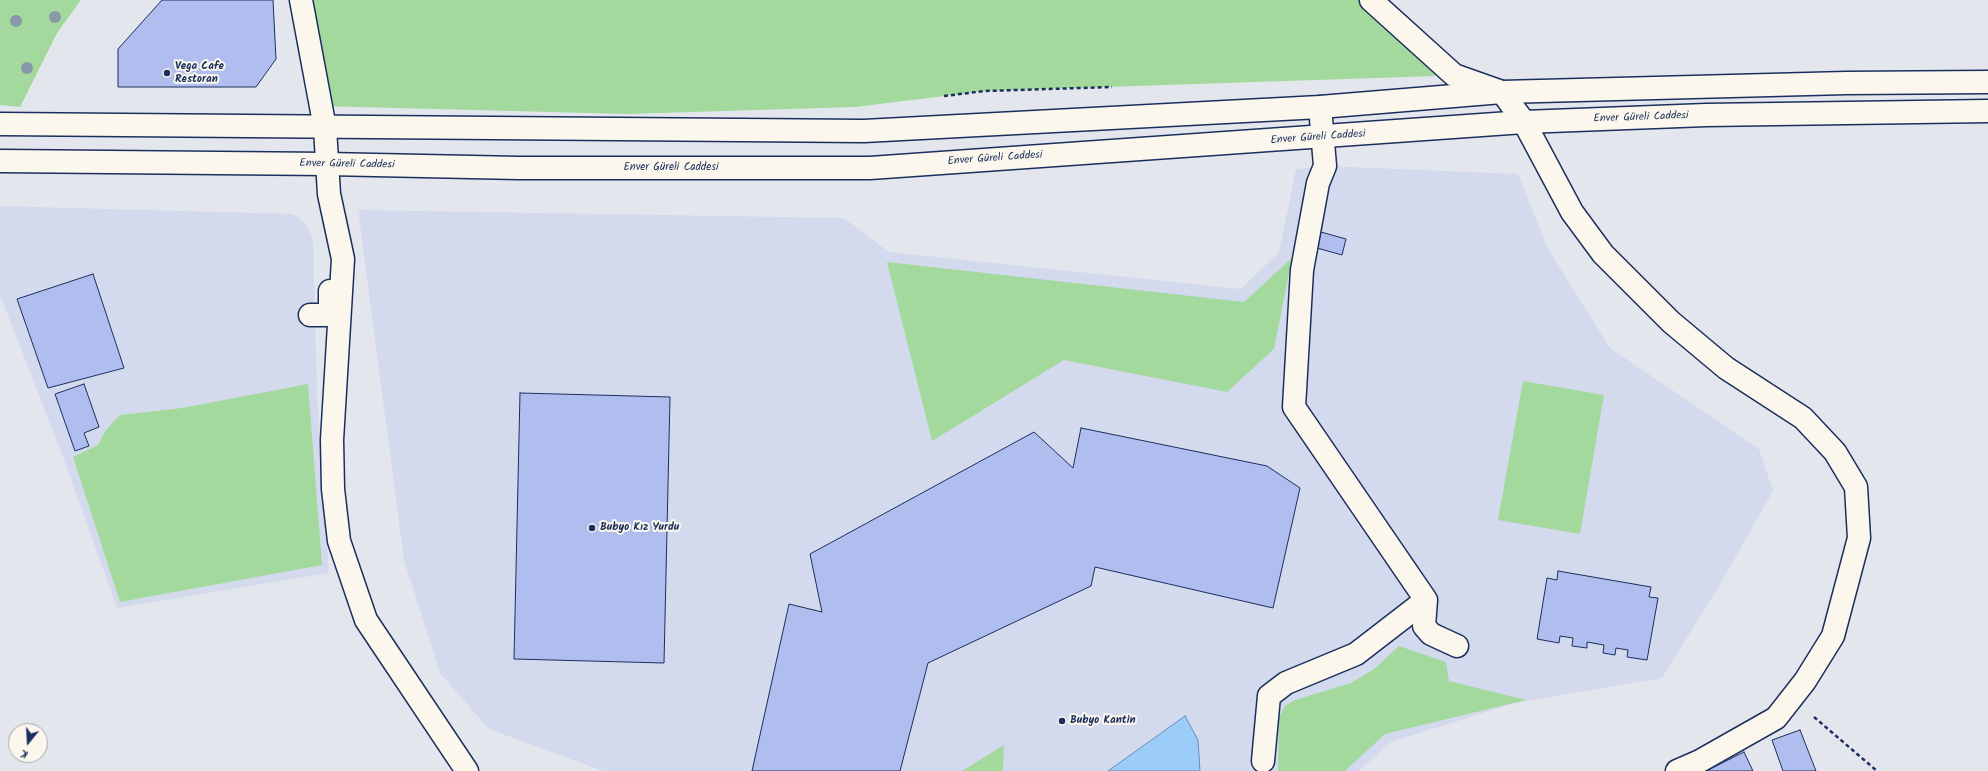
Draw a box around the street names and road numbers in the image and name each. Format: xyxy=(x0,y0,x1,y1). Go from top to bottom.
street label: Enver Güreli Caddesi xyxy=(1593,110,1689,126)
street label: Enver Güreli Caddesi xyxy=(1270,128,1366,148)
street label: Enver Güreli Caddesi xyxy=(947,149,1043,169)
street label: Enver Güreli Caddesi xyxy=(299,158,395,172)
street label: Enver Güreli Caddesi xyxy=(623,161,719,175)

